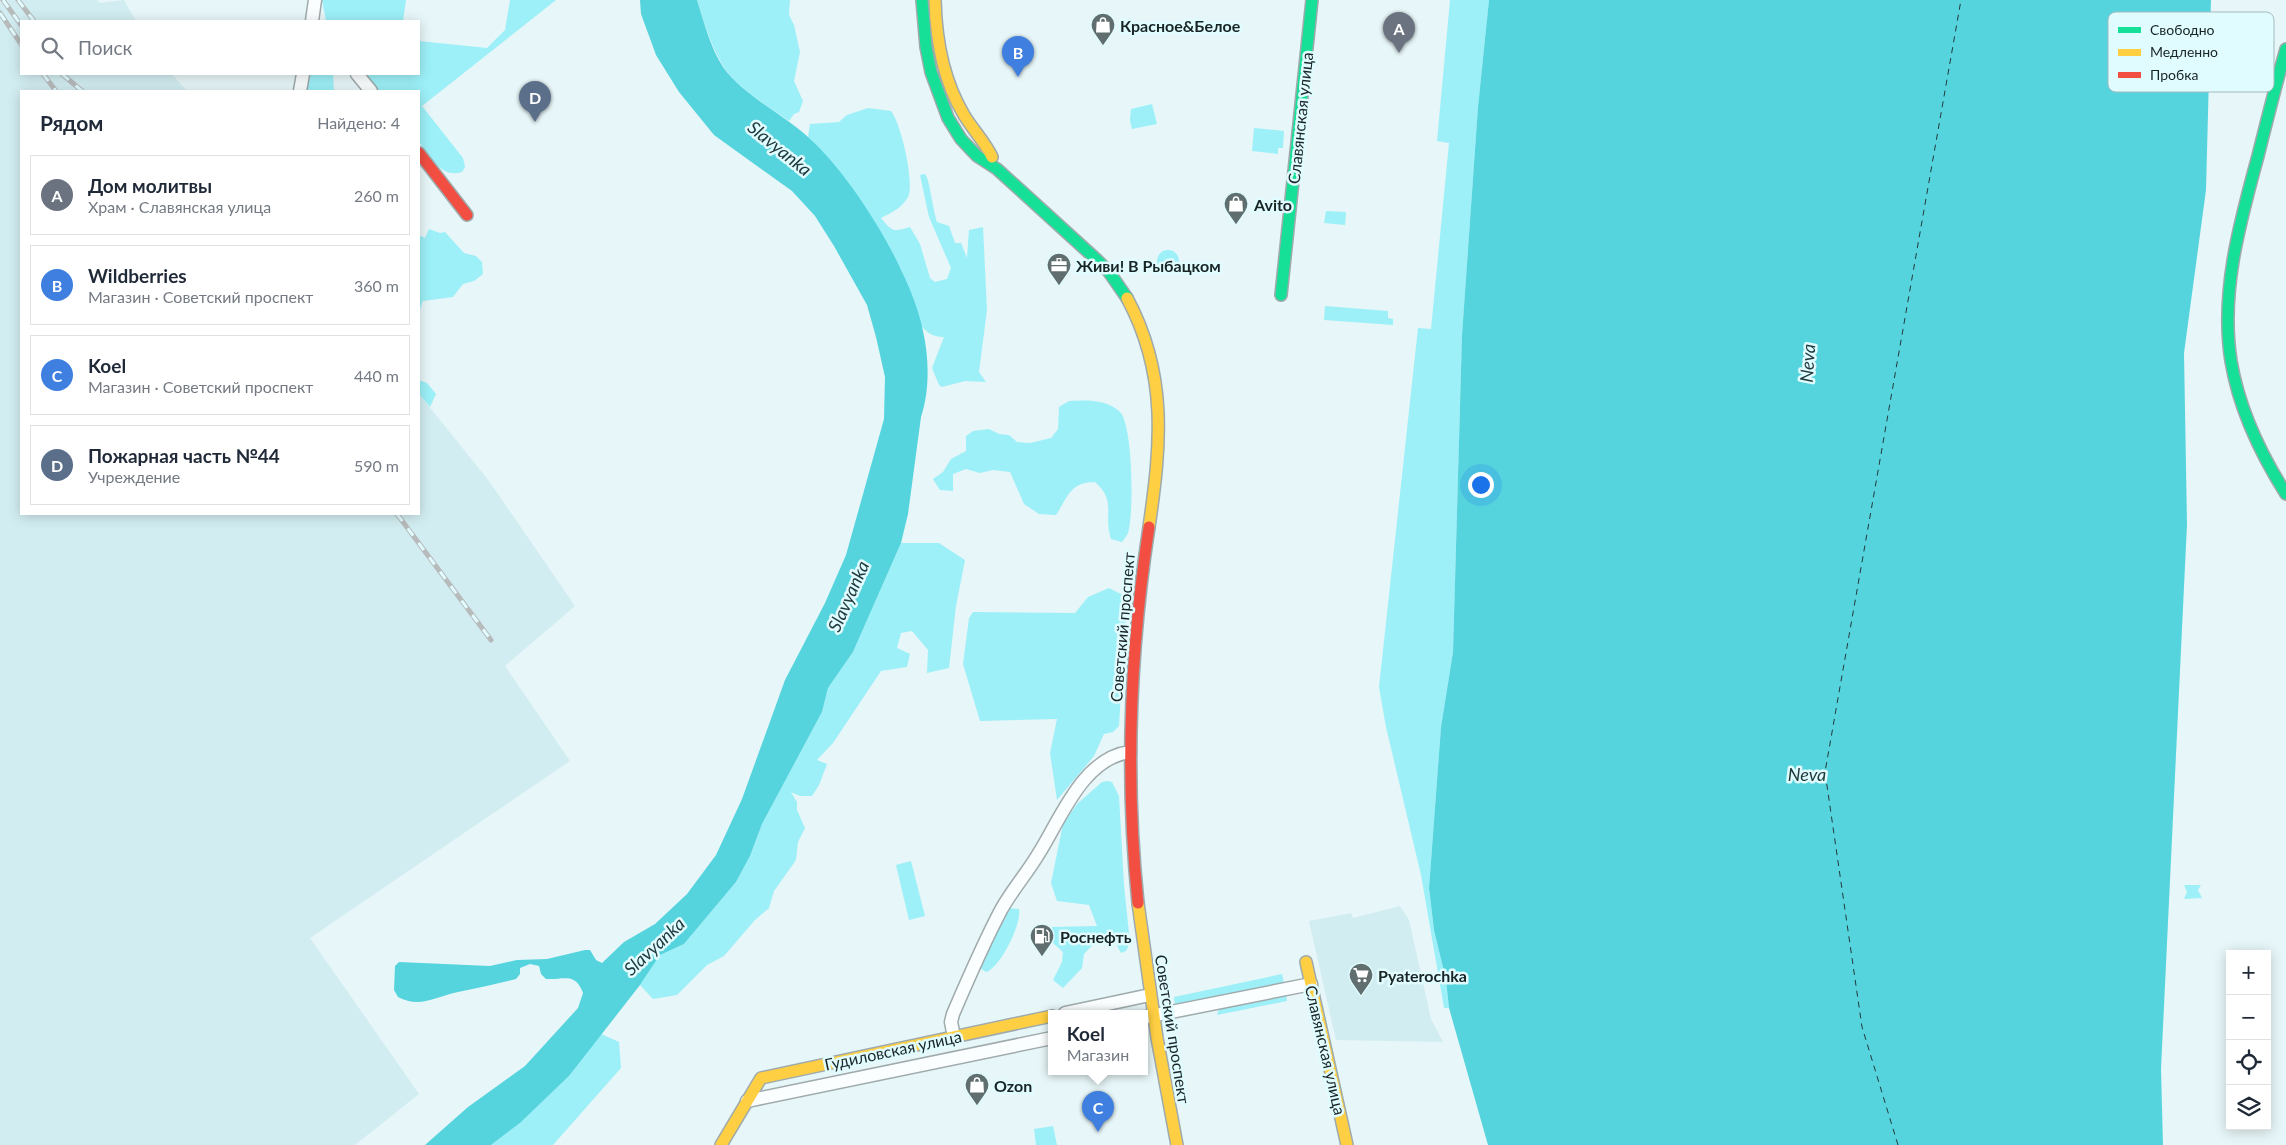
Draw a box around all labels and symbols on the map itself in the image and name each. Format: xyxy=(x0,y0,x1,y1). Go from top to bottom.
shop icon: Красное&Белое xyxy=(1090,12,1116,46)
pin: A xyxy=(1383,12,1415,53)
legend xyxy=(2108,12,2274,92)
place label: Красное&Белое xyxy=(1120,16,1241,35)
text: Свободно xyxy=(2150,21,2215,38)
pin: B xyxy=(1002,36,1034,77)
text: Медленно xyxy=(2150,43,2218,60)
street label: Славянская улица xyxy=(1284,51,1316,185)
text: Пробка xyxy=(2150,66,2198,83)
pin: D xyxy=(519,81,551,122)
water label: Slavyanka xyxy=(744,116,816,180)
shop icon: Avito xyxy=(1223,191,1249,225)
place label: Avito xyxy=(1253,195,1292,214)
office icon: Живи! В Рыбацком xyxy=(1046,252,1072,286)
place label: Живи! В Рыбацком xyxy=(1076,256,1221,275)
water label: Neva xyxy=(1795,343,1819,383)
your location xyxy=(1468,472,1494,498)
street label: Советский проспект xyxy=(1106,551,1138,703)
water label: Slavyanka xyxy=(823,557,873,635)
water label: Neva xyxy=(1788,763,1826,785)
water label: Slavyanka xyxy=(619,912,689,980)
fuel station icon: Роснефть xyxy=(1029,923,1055,957)
place label: Роснефть xyxy=(1060,927,1132,946)
street label: Советский проспект xyxy=(1152,953,1194,1105)
supermarket icon: Pyaterochka xyxy=(1348,962,1374,996)
place label: Pyaterochka xyxy=(1378,966,1467,985)
street label: Славянская улица xyxy=(1302,983,1350,1117)
street label: Гудиловская улица xyxy=(823,1026,963,1074)
shop icon: Ozon xyxy=(964,1072,990,1106)
place label: Ozon xyxy=(994,1076,1032,1095)
pin: C xyxy=(1082,1091,1114,1132)

